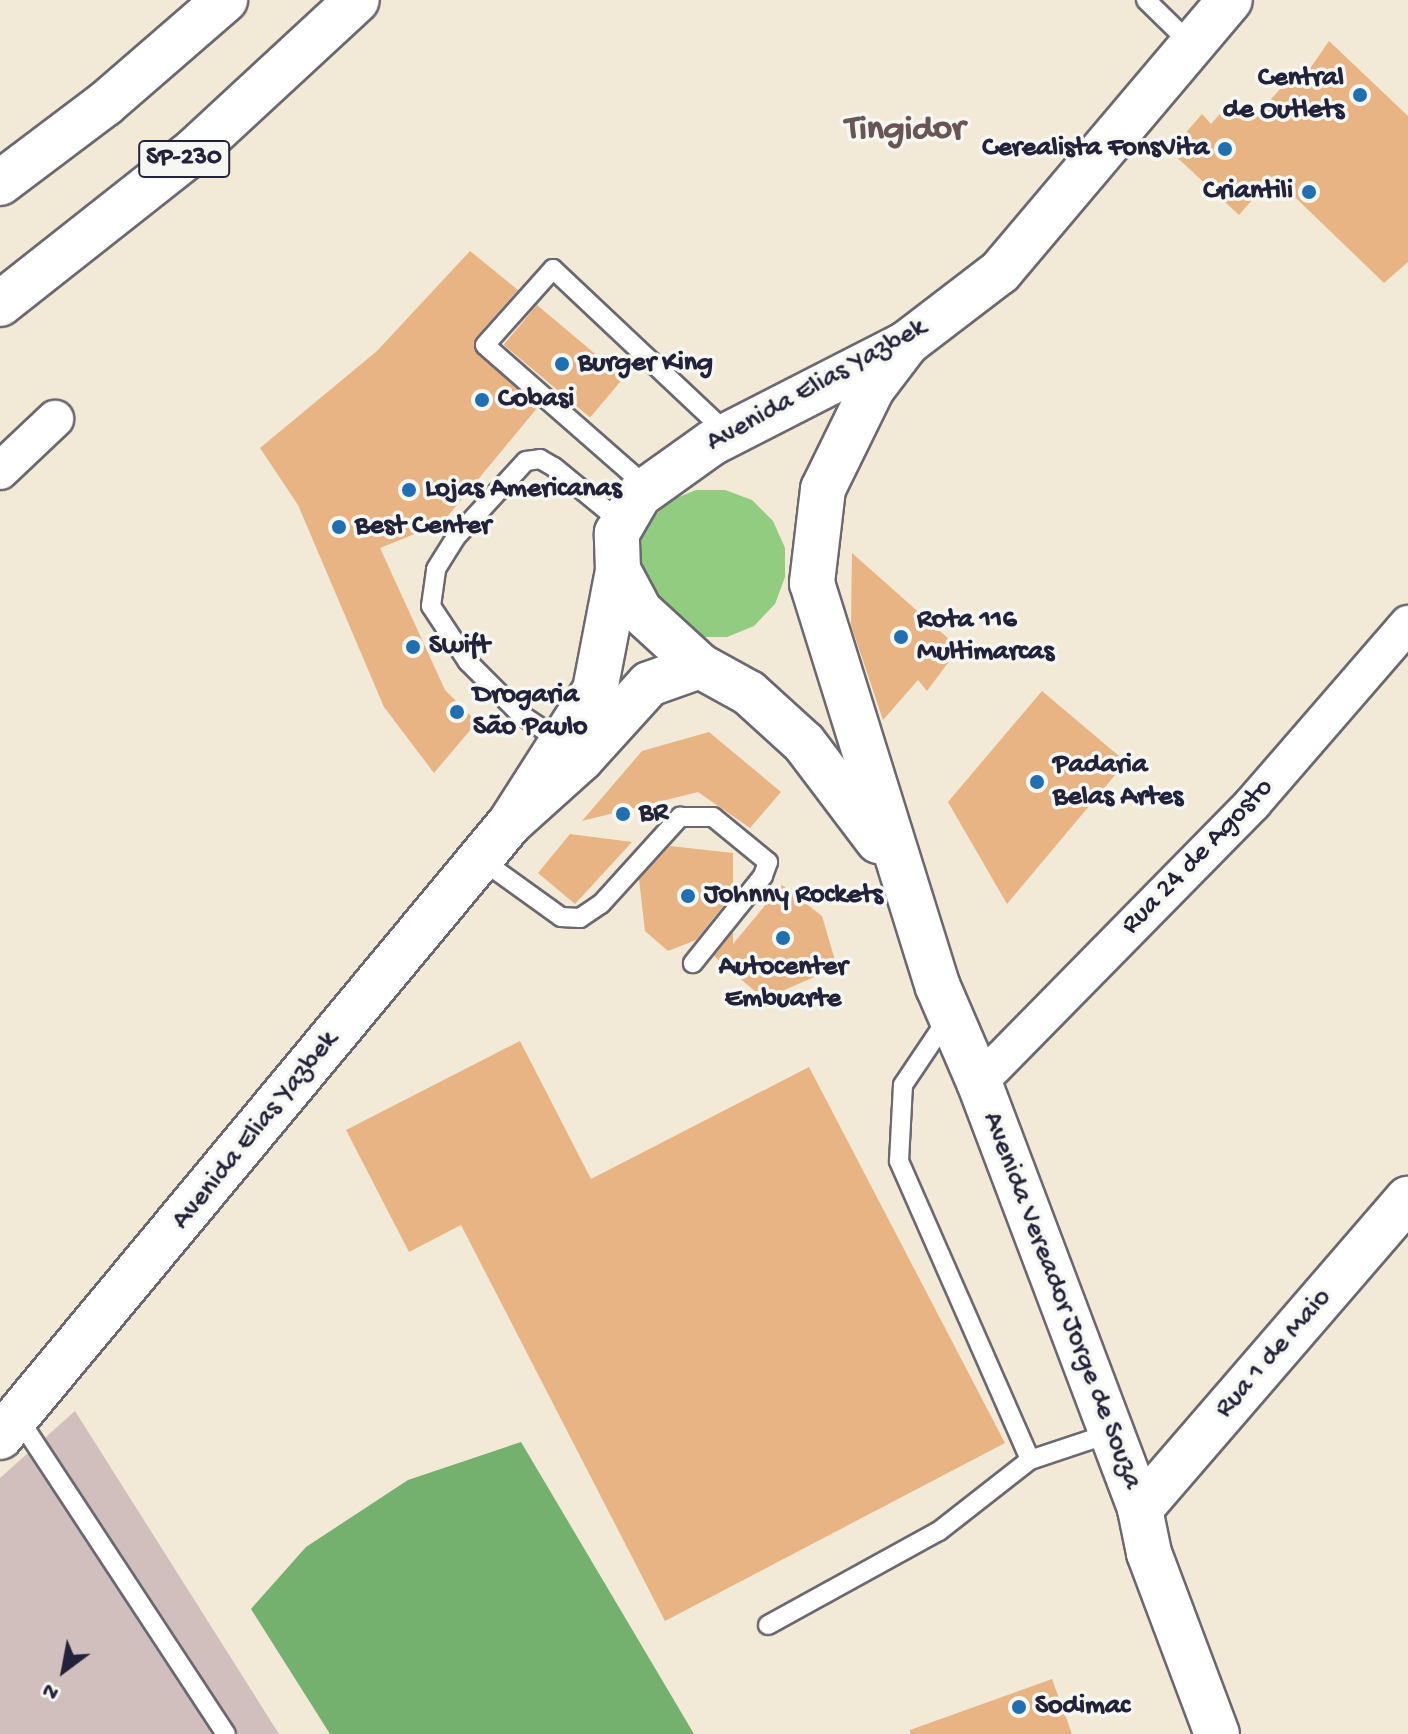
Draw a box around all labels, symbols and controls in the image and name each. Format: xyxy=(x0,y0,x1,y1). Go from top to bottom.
place label: Central de Outlets xyxy=(1223,62,1344,128)
marker: Central de Outlets xyxy=(1351,86,1369,104)
district label: Tingidor xyxy=(845,109,965,153)
place label: Cerealista FonsVita xyxy=(982,132,1209,166)
road number: SP-230 xyxy=(138,137,230,181)
marker: Cerealista FonsVita xyxy=(1216,140,1234,158)
place label: Criantili xyxy=(1203,175,1293,209)
marker: Criantili xyxy=(1300,183,1318,201)
street label: Avenida Elias Yazbek xyxy=(701,312,933,460)
place label: Burger King xyxy=(578,347,713,381)
marker: Burger King xyxy=(553,355,571,373)
place label: Cobasi xyxy=(498,383,574,417)
marker: Cobasi xyxy=(473,391,491,409)
place label: Lojas Americanas xyxy=(425,473,621,507)
marker: Lojas Americanas xyxy=(400,481,418,499)
place label: Best Center xyxy=(355,510,491,544)
marker: Best Center xyxy=(330,518,348,536)
place label: Rota 116 Multimarcas xyxy=(917,604,1054,670)
marker: Rota 116 Multimarcas xyxy=(892,628,910,646)
place label: Swift xyxy=(429,630,490,664)
marker: Swift xyxy=(404,638,422,656)
place label: Drogaria São Paulo xyxy=(473,679,588,745)
marker: Drogaria São Paulo xyxy=(448,703,466,721)
place label: Padaria Belas Artes xyxy=(1053,749,1183,815)
street label: Rua 24 de Agosto xyxy=(1115,772,1281,942)
marker: Padaria Belas Artes xyxy=(1028,773,1046,791)
place label: BR xyxy=(639,797,668,831)
marker: BR xyxy=(614,805,632,823)
place label: Johnny Rockets xyxy=(704,879,883,913)
marker: Johnny Rockets xyxy=(679,887,697,905)
marker: Autocenter Embuarte xyxy=(774,929,792,947)
place label: Autocenter Embuarte xyxy=(719,951,847,1017)
street label: Avenida Elias Yazbek xyxy=(166,1025,346,1237)
street label: Avenida Vereador Jorge de Souza xyxy=(973,1108,1149,1494)
street label: Rua 1 de Maio xyxy=(1209,1282,1339,1426)
north arrow xyxy=(24,1630,104,1710)
text: N xyxy=(38,1676,64,1705)
place label: Sodimac xyxy=(1035,1690,1130,1724)
marker: Sodimac xyxy=(1010,1698,1028,1716)

